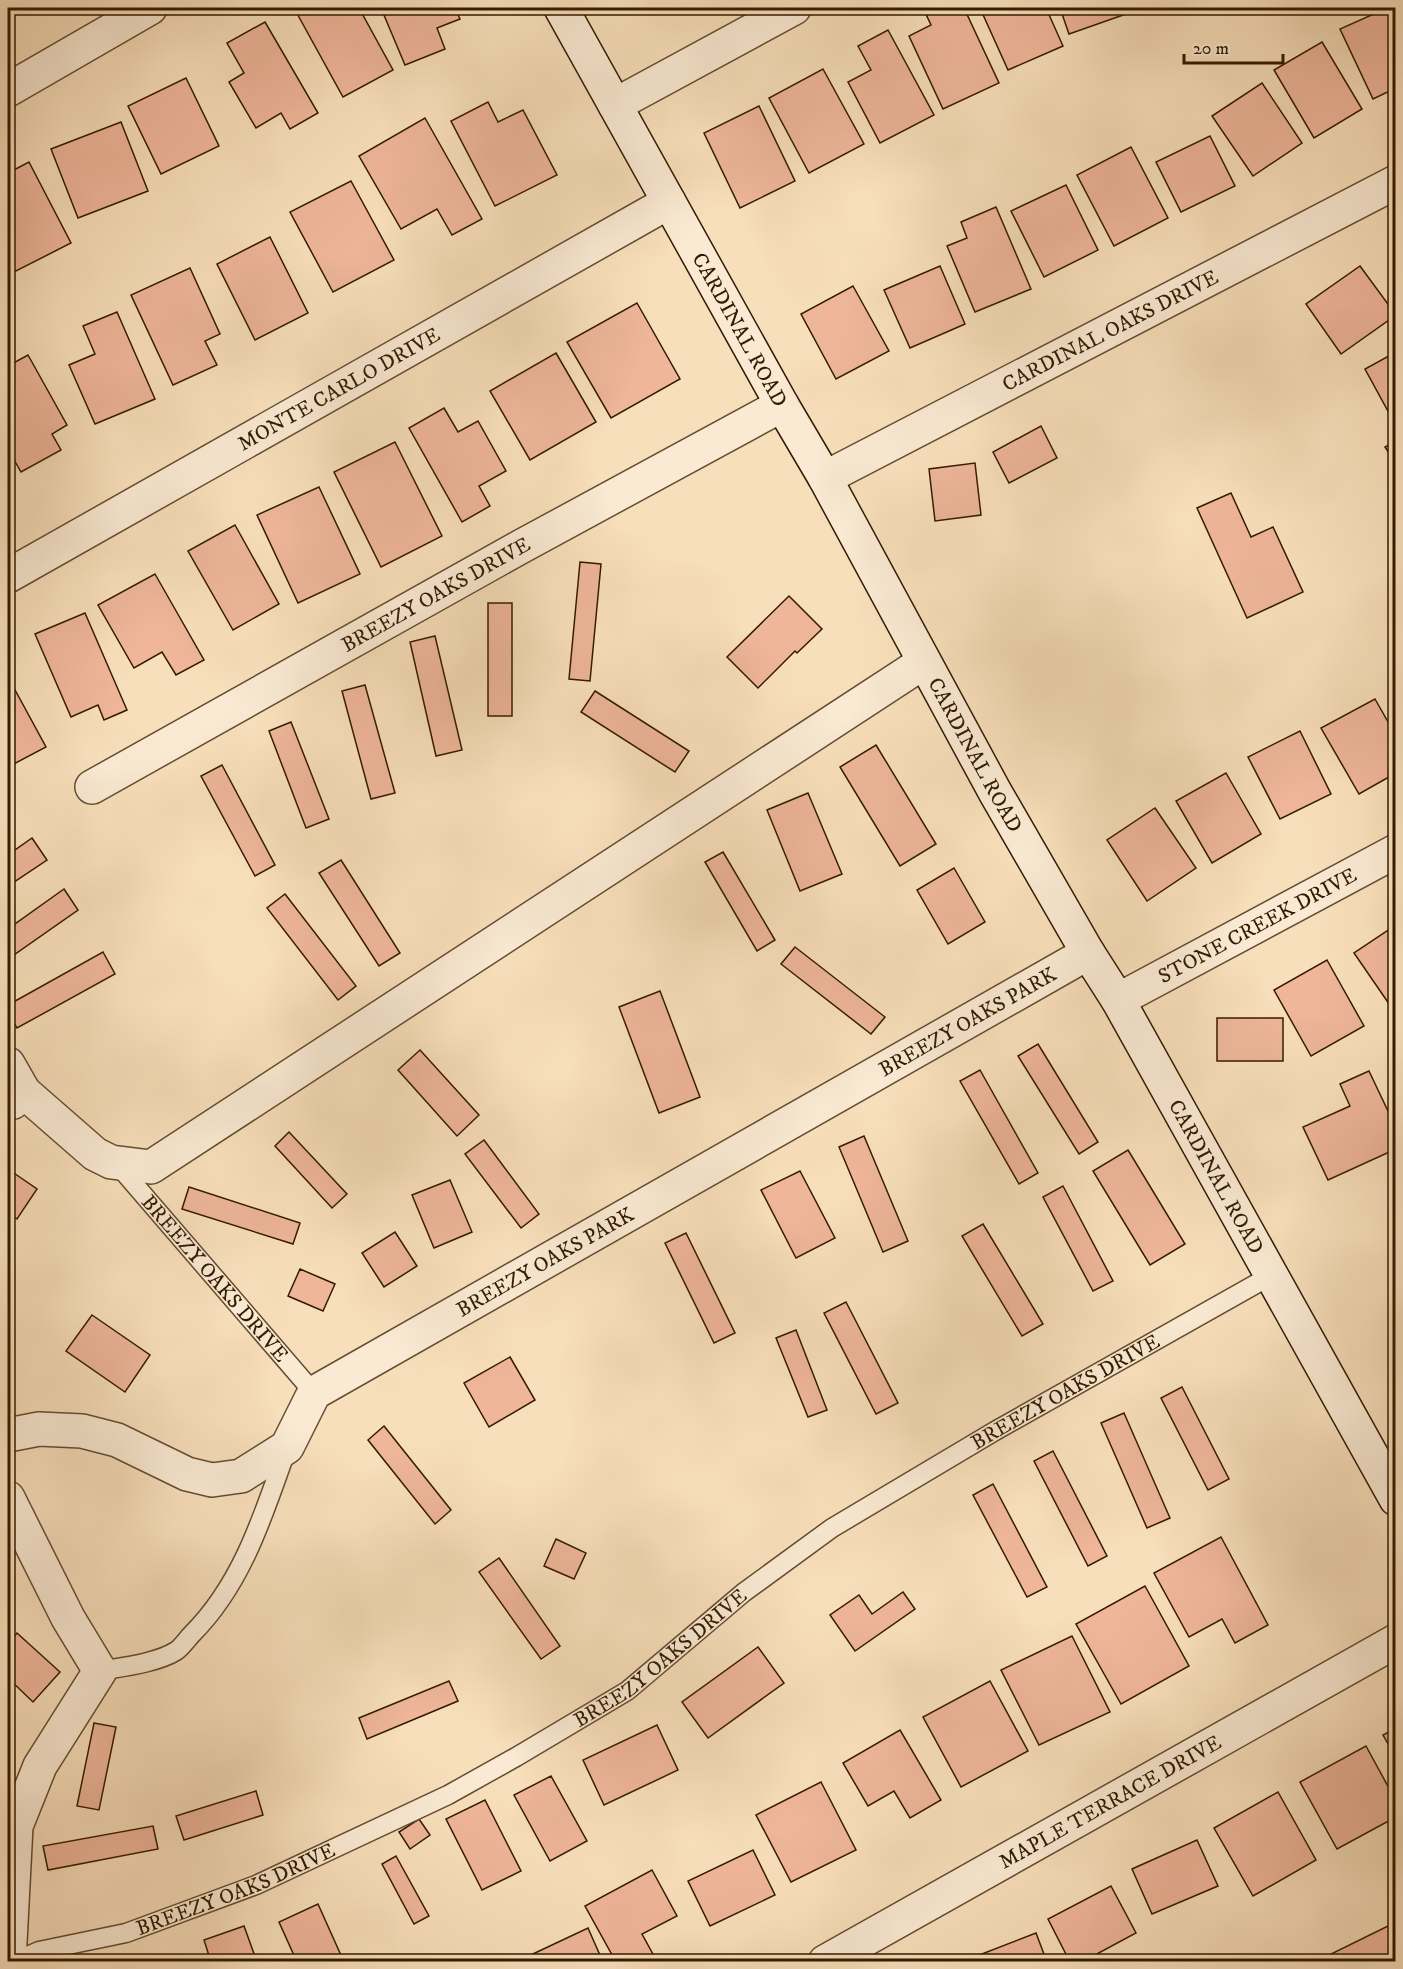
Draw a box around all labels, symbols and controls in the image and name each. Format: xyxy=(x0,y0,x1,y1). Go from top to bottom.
scale bar xyxy=(1184,27,1283,65)
text: 20 m xyxy=(1193,38,1229,60)
street label: CARDINAL ROAD xyxy=(686,248,792,412)
street label: CARDINAL OAKS DRIVE xyxy=(998,264,1223,398)
street label: MONTE CARLO DRIVE xyxy=(233,322,445,457)
street label: BREEZY OAKS DRIVE xyxy=(337,532,535,659)
street label: CARDINAL ROAD xyxy=(921,673,1028,837)
street label: STONE CREEK DRIVE xyxy=(1154,862,1362,990)
street label: BREEZY OAKS PARK xyxy=(875,962,1062,1083)
street label: CARDINAL ROAD xyxy=(1162,1095,1269,1259)
street label: BREEZY OAKS DRIVE xyxy=(135,1190,294,1368)
street label: BREEZY OAKS PARK xyxy=(452,1202,639,1323)
street label: BREEZY OAKS DRIVE xyxy=(967,1329,1165,1456)
street label: BREEZY OAKS DRIVE xyxy=(569,1583,753,1734)
street label: MAPLE TERRACE DRIVE xyxy=(995,1730,1226,1875)
street label: BREEZY OAKS DRIVE xyxy=(133,1838,340,1942)

